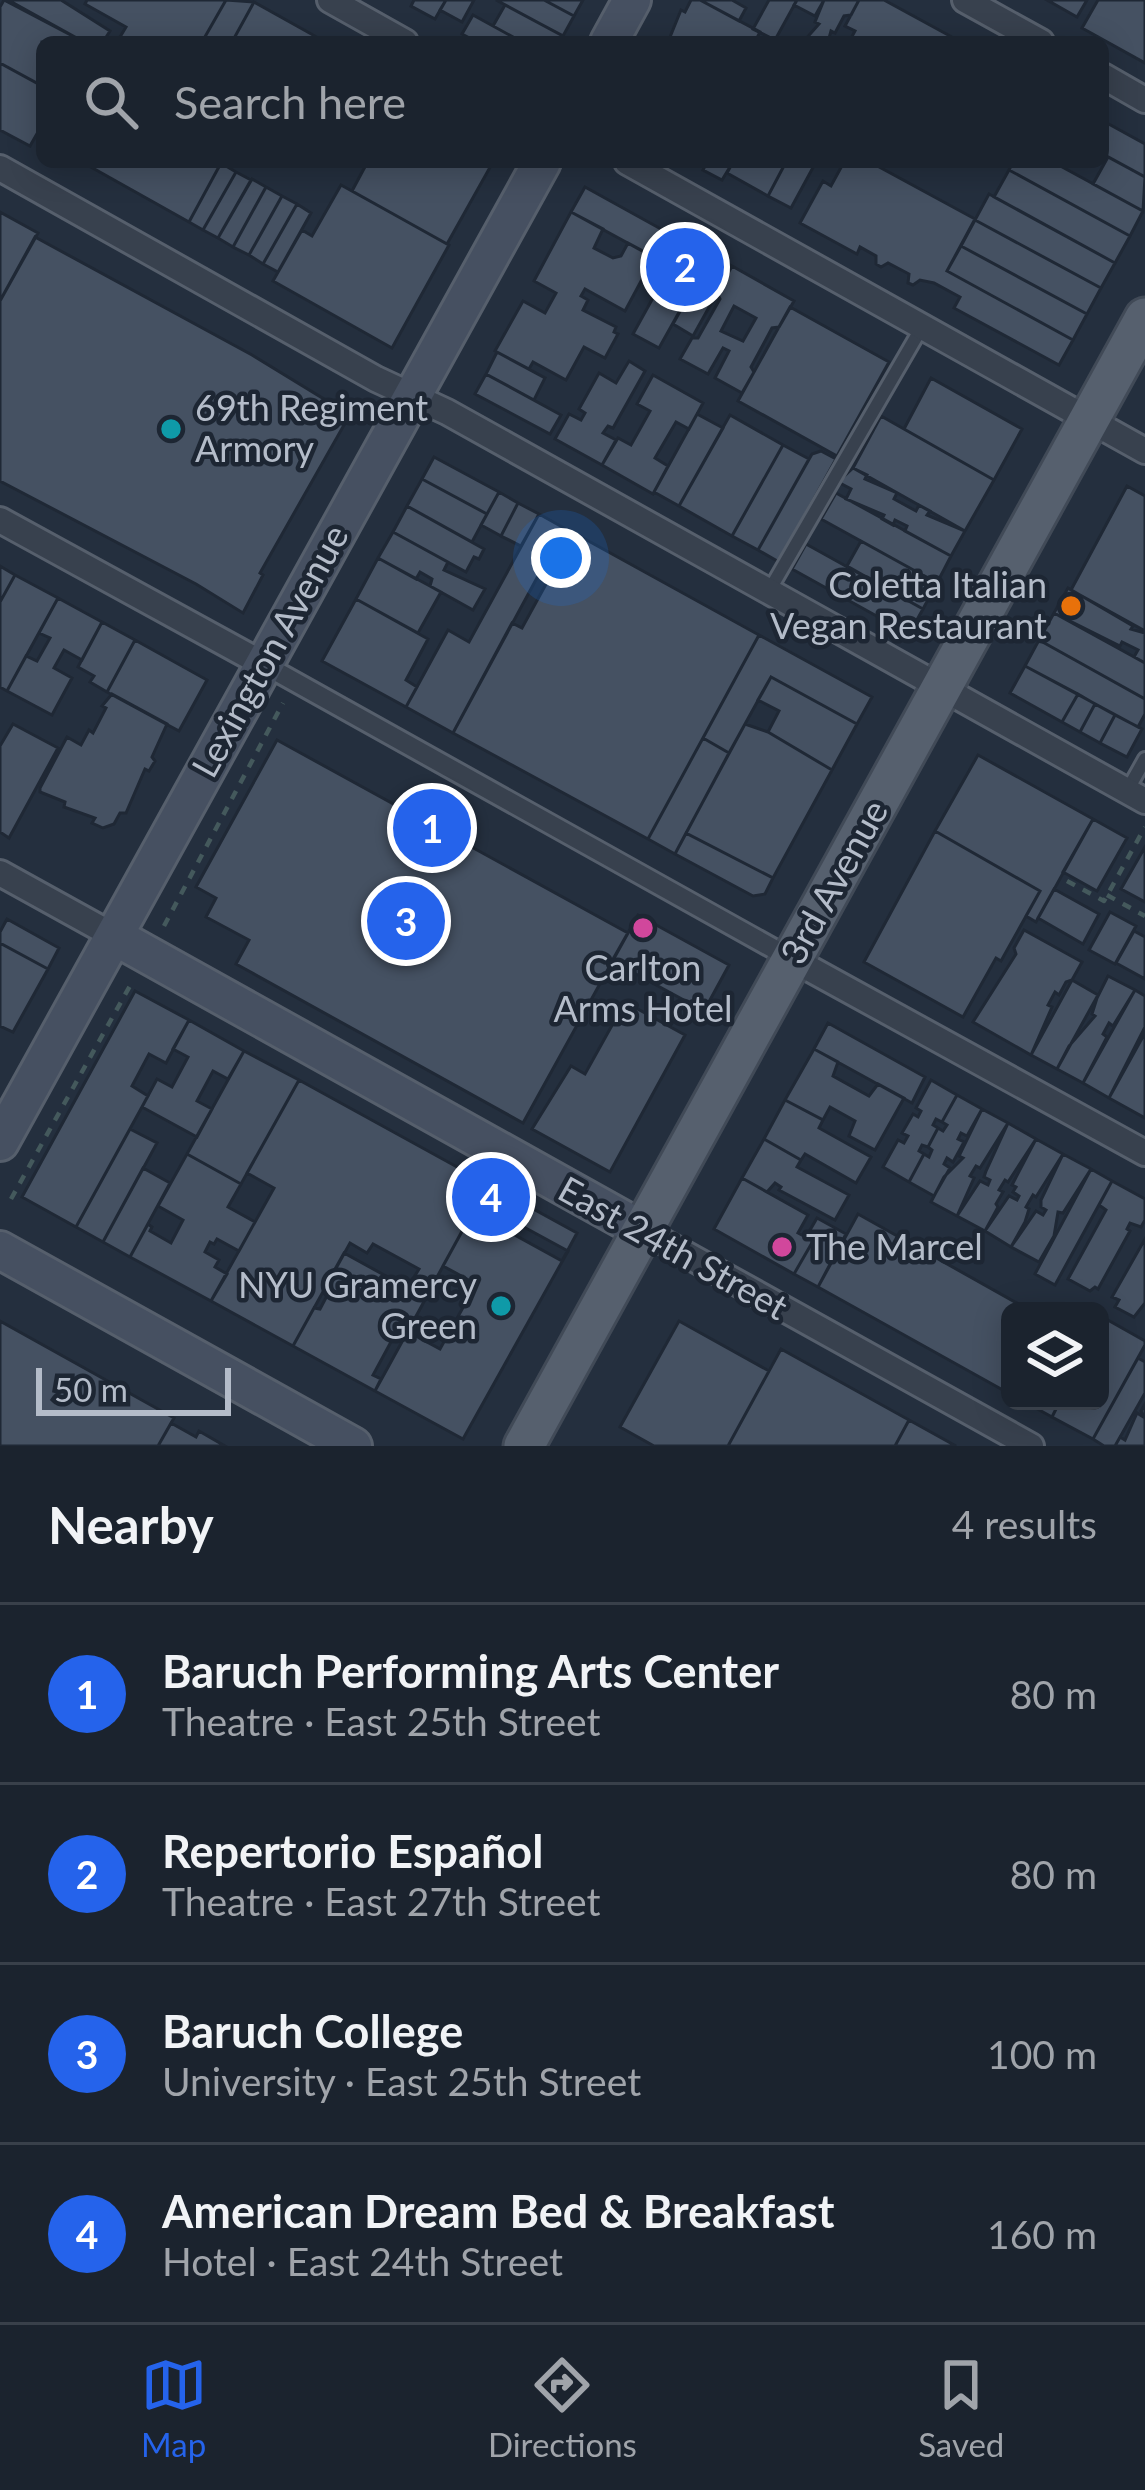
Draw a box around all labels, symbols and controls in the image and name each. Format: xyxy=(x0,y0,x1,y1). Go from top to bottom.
search box xyxy=(36,36,1109,168)
icon: search xyxy=(78,69,144,135)
text: Search here xyxy=(174,75,406,129)
pin: 2 xyxy=(646,222,724,312)
place label: 69th Regiment Armory xyxy=(195,385,428,470)
marker: 69th Regiment Armory xyxy=(158,416,184,442)
street label: Lexington Avenue xyxy=(182,517,357,784)
your location xyxy=(531,528,591,588)
place label: Coletta Italian Vegan Restaurant xyxy=(770,562,1047,647)
marker: Coletta Italian Vegan Restaurant xyxy=(1058,593,1084,619)
pin: 1 xyxy=(393,783,471,873)
street label: 3rd Avenue xyxy=(770,792,896,971)
pin: 3 xyxy=(367,876,445,966)
marker: Carlton Arms Hotel xyxy=(630,915,656,941)
place label: Carlton Arms Hotel xyxy=(553,945,733,1030)
pin: 4 xyxy=(452,1152,530,1242)
street label: East 24th Street xyxy=(551,1166,796,1328)
place label: The Marcel xyxy=(806,1224,983,1268)
marker: The Marcel xyxy=(769,1234,795,1260)
place label: NYU Gramercy Green xyxy=(238,1262,477,1347)
marker: NYU Gramercy Green xyxy=(488,1293,514,1319)
map controls xyxy=(1001,1302,1109,1410)
button: layers xyxy=(1001,1302,1109,1410)
scale bar xyxy=(36,1362,231,1415)
text: 50 m xyxy=(54,1369,128,1409)
text: Nearby xyxy=(48,1494,214,1555)
text: 4 results xyxy=(952,1501,1097,1547)
text: Baruch Performing Arts Center xyxy=(162,1644,779,1698)
text: 1 xyxy=(76,1671,98,1717)
text: 80 m xyxy=(1010,1671,1097,1717)
text: Theatre · East 25th Street xyxy=(162,1698,600,1744)
text: Repertorio Español xyxy=(162,1824,543,1878)
text: 2 xyxy=(76,1851,98,1897)
text: 80 m xyxy=(1010,1851,1097,1897)
text: Theatre · East 27th Street xyxy=(162,1878,600,1924)
text: Baruch College xyxy=(162,2004,463,2058)
text: 3 xyxy=(76,2031,98,2077)
text: 100 m xyxy=(987,2031,1097,2077)
text: University · East 25th Street xyxy=(162,2058,641,2104)
text: American Dream Bed & Breakfast xyxy=(162,2184,834,2238)
text: 4 xyxy=(76,2211,98,2257)
text: 160 m xyxy=(987,2211,1097,2257)
text: Hotel · East 24th Street xyxy=(162,2238,563,2284)
tab: Map xyxy=(141,2352,207,2464)
tab: Directions xyxy=(488,2352,637,2464)
tab: Saved xyxy=(918,2352,1004,2464)

